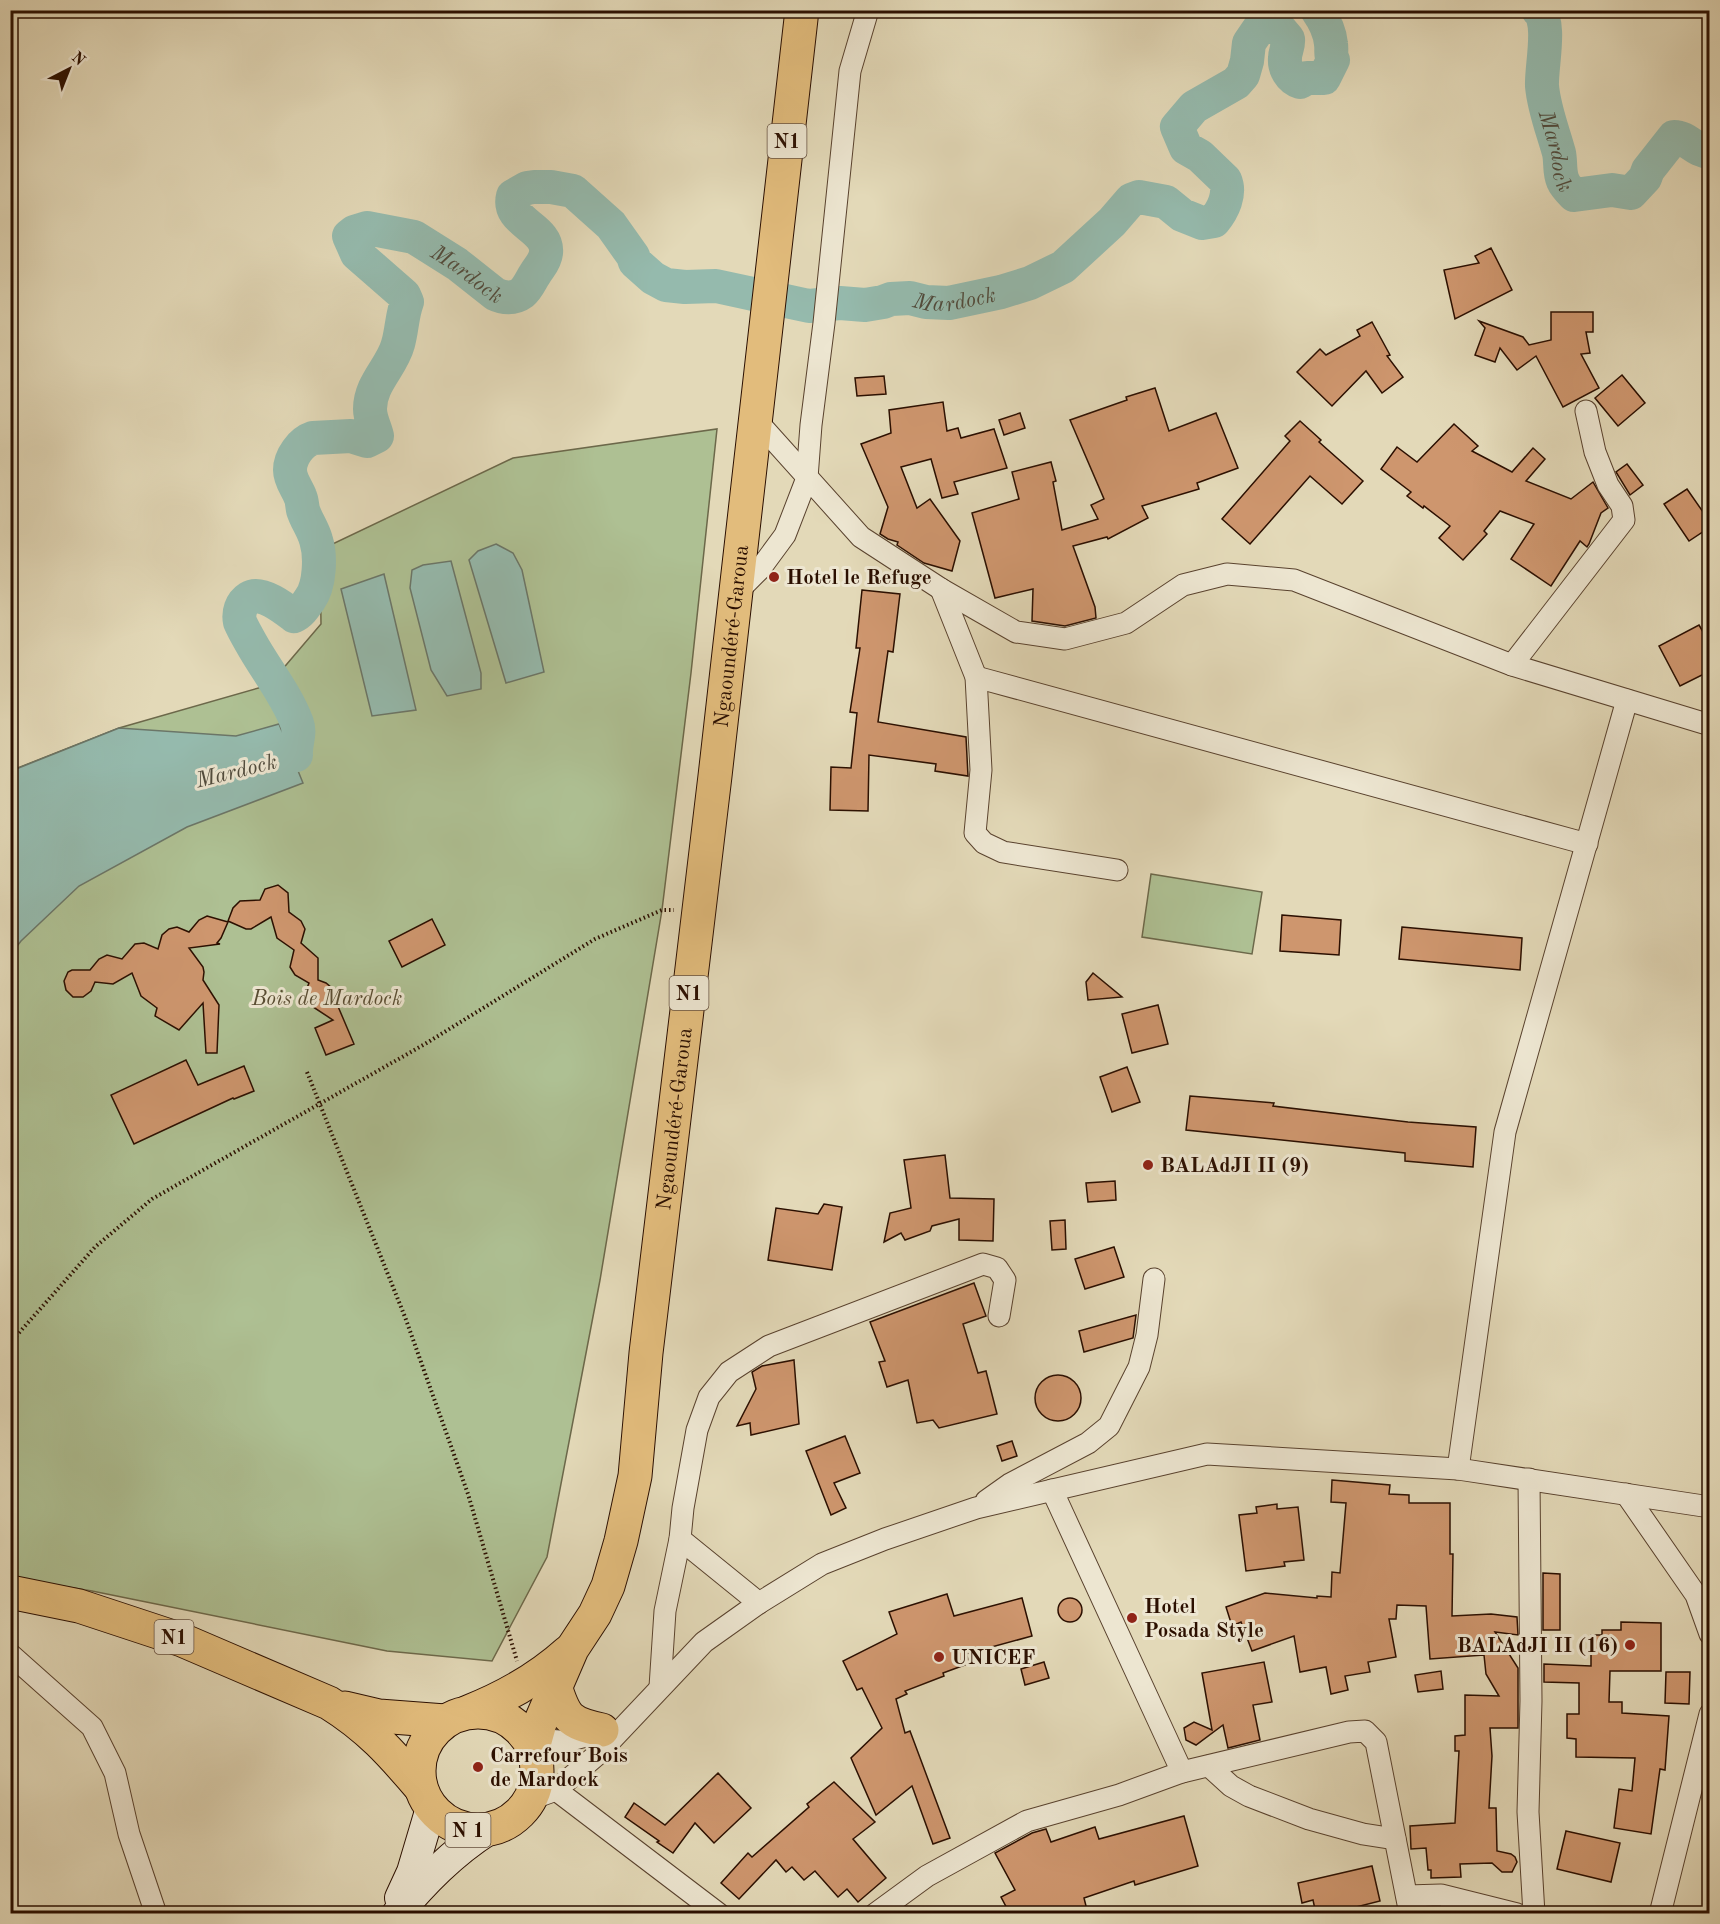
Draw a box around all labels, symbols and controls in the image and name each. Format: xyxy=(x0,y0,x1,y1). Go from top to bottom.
north arrow xyxy=(39,39,99,99)
text: N xyxy=(68,49,88,70)
water label: Mardock xyxy=(1533,107,1576,197)
road number: N1 xyxy=(768,124,806,158)
water label: Mardock xyxy=(426,241,505,309)
water label: Mardock xyxy=(909,284,998,317)
street label: Ngaoundéré-Garoua xyxy=(712,544,753,729)
place label: Hotel le Refuge xyxy=(786,568,932,589)
marker: Hotel le Refuge xyxy=(767,570,781,584)
water label: Mardock xyxy=(193,751,280,793)
road number: N1 xyxy=(670,976,708,1010)
park label: Bois de Mardock xyxy=(251,989,402,1010)
street label: Ngaoundéré-Garoua xyxy=(654,1027,697,1211)
place label: BALAdJI II (9) xyxy=(1160,1156,1309,1177)
marker: BALAdJI II (9) xyxy=(1141,1158,1155,1172)
place label: Hotel Posada Style xyxy=(1144,1597,1264,1642)
marker: Hotel Posada Style xyxy=(1125,1611,1139,1625)
road number: N1 xyxy=(154,1620,194,1654)
place label: BALAdJI II (16) xyxy=(1457,1636,1618,1657)
marker: BALAdJI II (16) xyxy=(1623,1638,1637,1652)
place label: UNICEF xyxy=(951,1648,1035,1669)
marker: UNICEF xyxy=(932,1650,946,1664)
place label: Carrefour Bois de Mardock xyxy=(490,1746,628,1791)
marker: Carrefour Bois de Mardock xyxy=(471,1760,485,1774)
road number: N 1 xyxy=(446,1813,490,1847)

